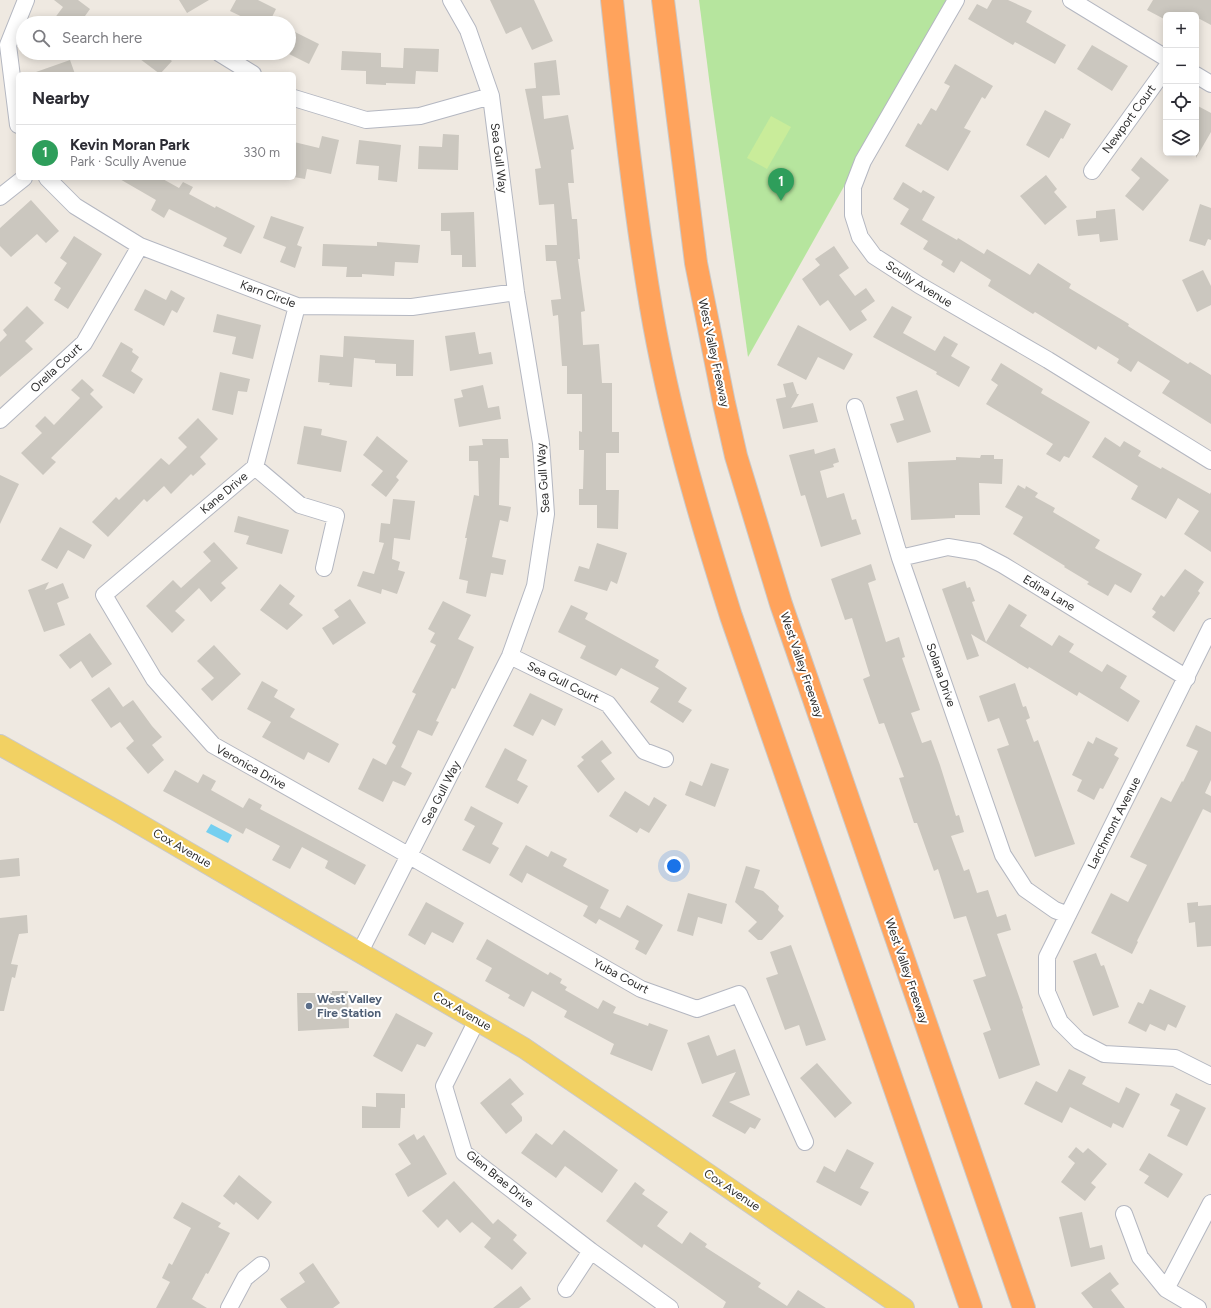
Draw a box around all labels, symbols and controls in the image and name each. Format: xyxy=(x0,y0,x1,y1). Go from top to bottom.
map controls xyxy=(1163,12,1199,156)
button: + xyxy=(1163,12,1199,48)
search box xyxy=(16,16,296,60)
icon: search xyxy=(30,27,52,49)
text: Search here xyxy=(62,29,142,47)
button: − xyxy=(1163,48,1199,84)
street label: Newport Court xyxy=(1099,82,1159,156)
button: locate xyxy=(1163,84,1199,120)
text: Nearby xyxy=(32,88,90,108)
button: layers xyxy=(1163,120,1199,156)
street label: Sea Gull Way xyxy=(488,122,510,194)
text: Kevin Moran Park xyxy=(70,136,190,154)
text: 1 xyxy=(42,145,48,160)
text: 330 m xyxy=(243,145,280,160)
text: Park · Scully Avenue xyxy=(70,154,186,169)
pin: 1 xyxy=(768,168,794,201)
street label: Scully Avenue xyxy=(883,258,955,310)
street label: Karn Circle xyxy=(238,277,298,311)
street label: West Valley Freeway xyxy=(696,297,732,409)
street label: Orella Court xyxy=(27,340,85,395)
street label: Sea Gull Way xyxy=(534,442,552,514)
street label: Kane Drive xyxy=(198,469,251,517)
street label: Edina Lane xyxy=(1020,572,1078,614)
street label: West Valley Freeway xyxy=(777,610,827,720)
street label: Solana Drive xyxy=(924,641,959,709)
street label: Sea Gull Court xyxy=(525,659,602,706)
street label: Veronica Drive xyxy=(213,742,289,792)
street label: Sea Gull Way xyxy=(419,758,464,828)
street label: Larchmont Avenue xyxy=(1085,774,1143,871)
street label: Cox Avenue xyxy=(150,826,214,870)
your location xyxy=(664,856,684,876)
street label: West Valley Freeway xyxy=(882,916,932,1026)
street label: Yuba Court xyxy=(591,956,651,997)
street label: Cox Avenue xyxy=(430,989,494,1033)
place label: West Valley Fire Station xyxy=(317,992,382,1020)
marker: West Valley Fire Station xyxy=(304,1001,314,1011)
street label: Glen Brae Drive xyxy=(463,1148,537,1211)
street label: Cox Avenue xyxy=(701,1166,763,1214)

